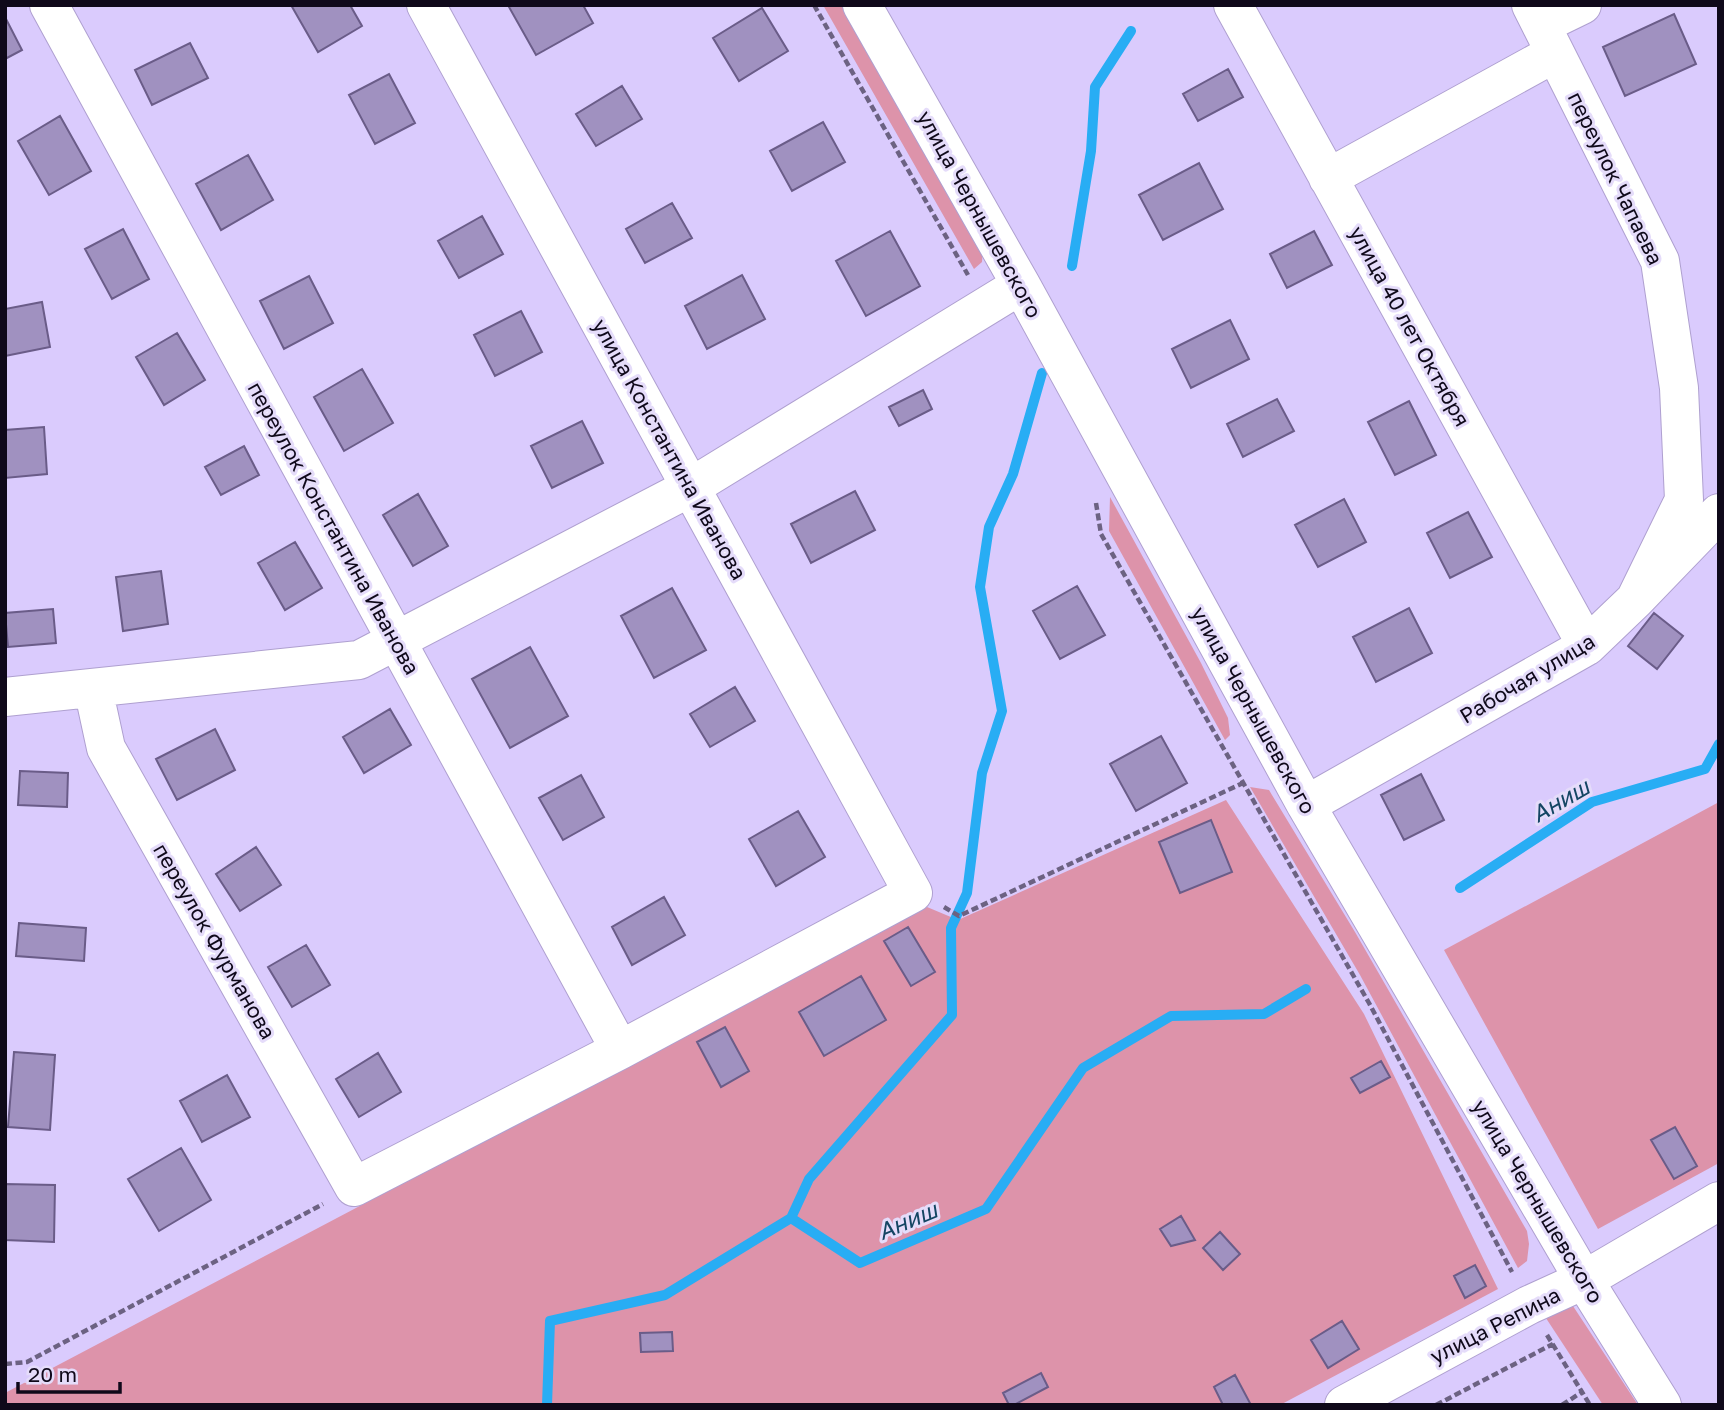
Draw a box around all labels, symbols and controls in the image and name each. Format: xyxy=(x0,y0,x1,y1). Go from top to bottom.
street label: переулок Чапаева xyxy=(1563,87,1669,269)
street label: улица Чернышевского xyxy=(912,106,1048,322)
street label: улица 40 лет Октября xyxy=(1344,221,1476,431)
street label: улица Константина Иванова xyxy=(587,314,753,584)
street label: переулок Константина Иванова xyxy=(243,377,425,679)
street label: улица Чернышевского xyxy=(1186,602,1322,818)
street label: Рабочая улица xyxy=(1455,627,1599,729)
water label: Аниш xyxy=(1526,772,1595,828)
street label: переулок Фурманова xyxy=(148,838,282,1044)
street label: улица Чернышевского xyxy=(1467,1094,1609,1308)
water label: Аниш xyxy=(873,1194,942,1245)
street label: улица Репина xyxy=(1426,1281,1564,1369)
scale bar xyxy=(18,1350,119,1394)
text: 20 m xyxy=(28,1361,77,1387)

